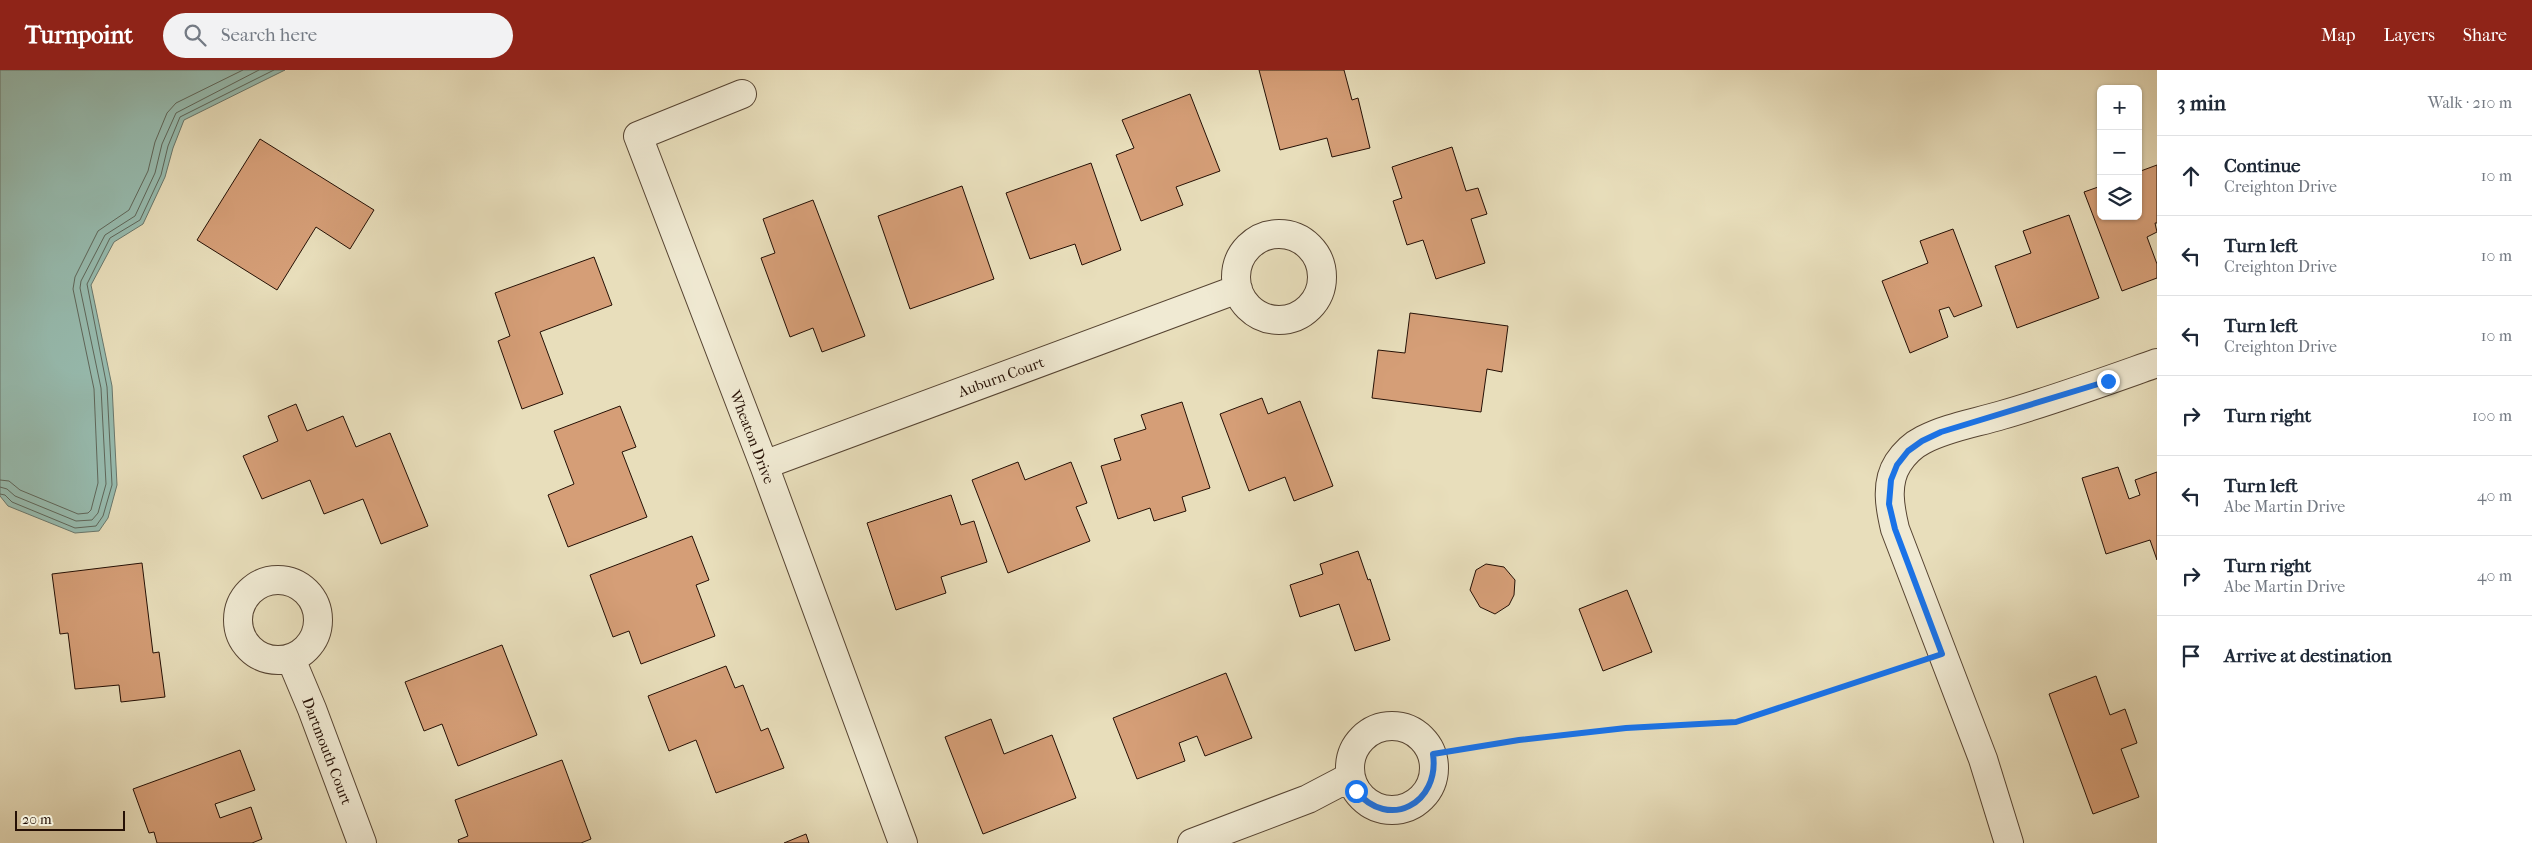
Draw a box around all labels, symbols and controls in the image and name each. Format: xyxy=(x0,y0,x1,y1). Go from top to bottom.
search box xyxy=(163,13,513,58)
text: Turnpoint xyxy=(25,21,133,49)
icon: search xyxy=(181,21,209,49)
text: Search here xyxy=(221,24,317,46)
text: Map xyxy=(2321,25,2355,46)
text: Layers xyxy=(2383,25,2435,46)
text: Share xyxy=(2463,25,2507,46)
map controls xyxy=(2097,85,2142,220)
button: + xyxy=(2097,85,2142,130)
text: 3 min xyxy=(2177,91,2226,115)
text: Walk · 210 m xyxy=(2428,93,2512,112)
button: − xyxy=(2097,130,2142,175)
text: Continue xyxy=(2224,155,2300,177)
icon: ahead xyxy=(2177,162,2205,190)
text: 10 m xyxy=(2481,166,2512,185)
button: layers xyxy=(2097,175,2142,220)
text: Creighton Drive xyxy=(2224,177,2337,196)
text: Turn left xyxy=(2224,235,2298,257)
icon: left xyxy=(2177,242,2205,270)
text: 10 m xyxy=(2481,246,2512,265)
text: Creighton Drive xyxy=(2224,257,2337,276)
text: Turn left xyxy=(2224,315,2298,337)
icon: left xyxy=(2177,322,2205,350)
text: 10 m xyxy=(2481,326,2512,345)
text: Creighton Drive xyxy=(2224,337,2337,356)
street label: Auburn Court xyxy=(955,353,1047,401)
route end xyxy=(2097,370,2120,393)
street label: Wheaton Drive xyxy=(726,387,778,487)
icon: right xyxy=(2177,402,2205,430)
text: Turn right xyxy=(2224,405,2311,427)
text: 100 m xyxy=(2472,406,2512,425)
text: Turn left xyxy=(2224,475,2298,497)
icon: left xyxy=(2177,482,2205,510)
text: 40 m xyxy=(2477,486,2512,505)
text: Abe Martin Drive xyxy=(2224,497,2345,516)
text: Turn right xyxy=(2224,555,2311,577)
icon: right xyxy=(2177,562,2205,590)
text: 40 m xyxy=(2477,566,2512,585)
text: Abe Martin Drive xyxy=(2224,577,2345,596)
icon: arrive xyxy=(2177,642,2205,670)
text: Arrive at destination xyxy=(2224,645,2392,667)
street label: Dartmouth Court xyxy=(298,695,356,808)
route start xyxy=(1345,780,1368,803)
scale bar xyxy=(15,808,125,831)
text: 20 m xyxy=(22,811,52,828)

